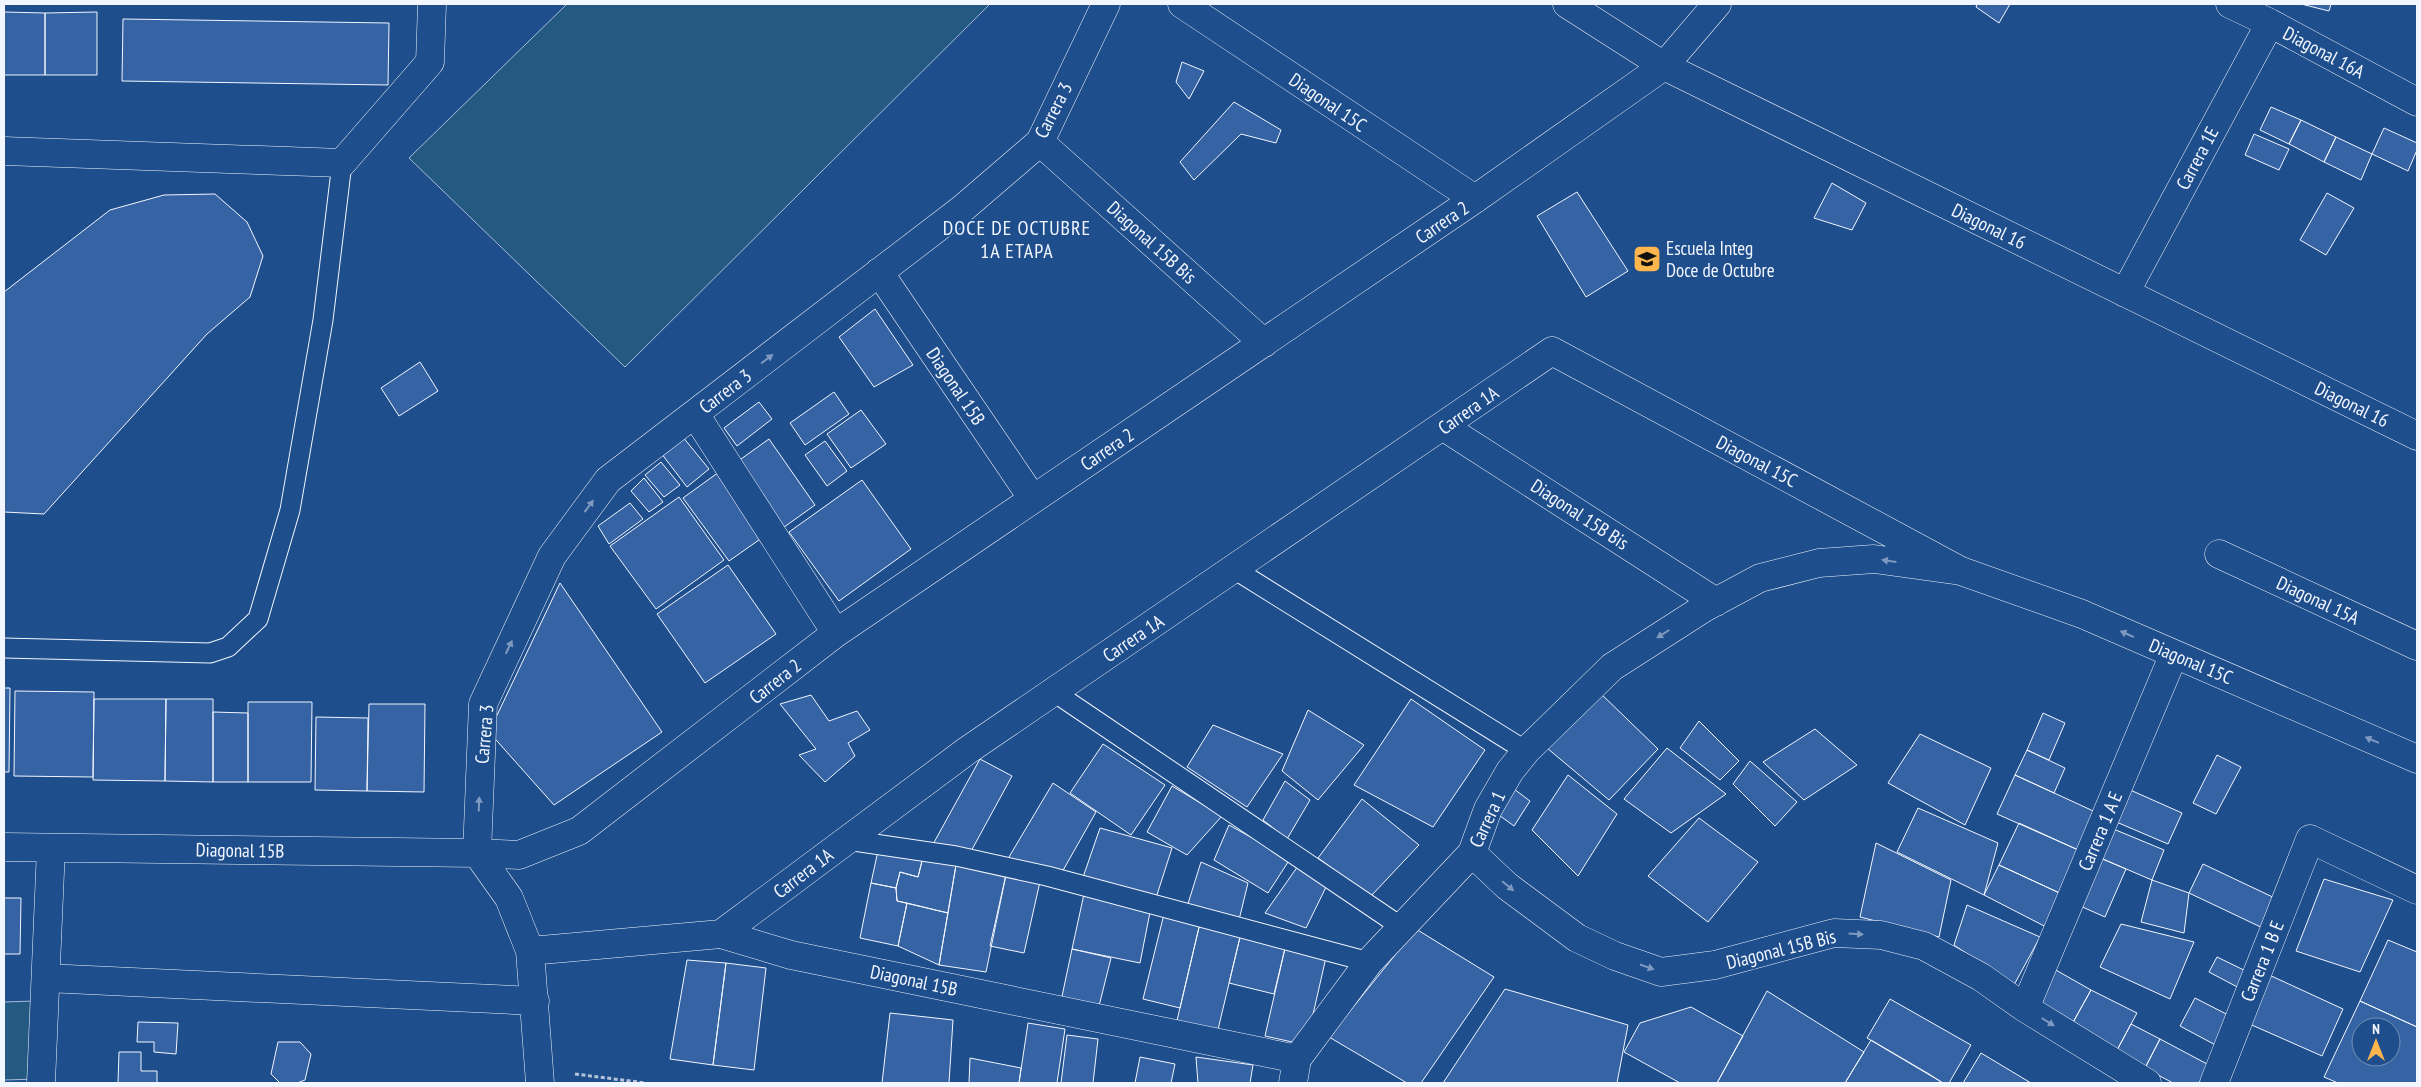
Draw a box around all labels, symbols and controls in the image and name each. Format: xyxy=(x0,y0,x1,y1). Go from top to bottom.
street label: Diagonal 16A xyxy=(2279,21,2369,83)
street label: Diagonal 15C xyxy=(1285,67,1372,137)
street label: Carrera 3 xyxy=(1029,78,1077,142)
street label: Carrera 1E xyxy=(2170,122,2224,194)
street label: Carrera 2 xyxy=(1411,195,1473,249)
street label: Diagonal 15B Bis xyxy=(1102,196,1202,288)
street label: Diagonal 16 xyxy=(1948,198,2030,254)
district label: DOCE DE OCTUBRE 1A ETAPA xyxy=(943,215,1091,264)
place label: Escuela Integ Doce de Octubre xyxy=(1666,236,1775,282)
school or university icon: Escuela Integ Doce de Octubre xyxy=(1632,244,1662,274)
street label: Diagonal 15B xyxy=(921,343,991,429)
one-way arrow xyxy=(760,354,774,364)
street label: Carrera 3 xyxy=(694,363,756,419)
street label: Diagonal 16 xyxy=(2311,376,2393,432)
street label: Carrera 1A xyxy=(1433,380,1503,440)
street label: Carrera 2 xyxy=(1076,422,1138,476)
street label: Diagonal 15C xyxy=(1712,430,1802,492)
street label: Diagonal 15B Bis xyxy=(1526,473,1634,555)
one-way arrow xyxy=(584,500,594,513)
one-way arrow xyxy=(1881,557,1897,565)
street label: Diagonal 15A xyxy=(2273,570,2363,630)
street label: Carrera 1A xyxy=(1098,609,1168,667)
one-way arrow xyxy=(2120,629,2134,637)
one-way arrow xyxy=(1656,630,1670,639)
street label: Diagonal 15C xyxy=(2146,633,2237,689)
one-way arrow xyxy=(506,640,514,654)
street label: Carrera 2 xyxy=(744,653,806,709)
street label: Carrera 3 xyxy=(469,703,499,765)
one-way arrow xyxy=(2365,735,2380,743)
street label: Carrera 1 xyxy=(1464,787,1510,851)
street label: Carrera 1 A E xyxy=(2073,788,2127,874)
one-way arrow xyxy=(475,796,483,812)
street label: Diagonal 15B xyxy=(196,837,285,863)
street label: Carrera 1A xyxy=(768,843,838,903)
one-way arrow xyxy=(1501,880,1514,891)
street label: Carrera 1 B E xyxy=(2235,917,2289,1005)
street label: Diagonal 15B Bis xyxy=(1724,924,1838,974)
one-way arrow xyxy=(1848,930,1864,938)
street label: Diagonal 15B xyxy=(868,959,960,1001)
one-way arrow xyxy=(1639,964,1654,971)
one-way arrow xyxy=(2041,1017,2054,1027)
north arrow xyxy=(2351,1017,2401,1067)
text: N xyxy=(2372,1020,2380,1038)

